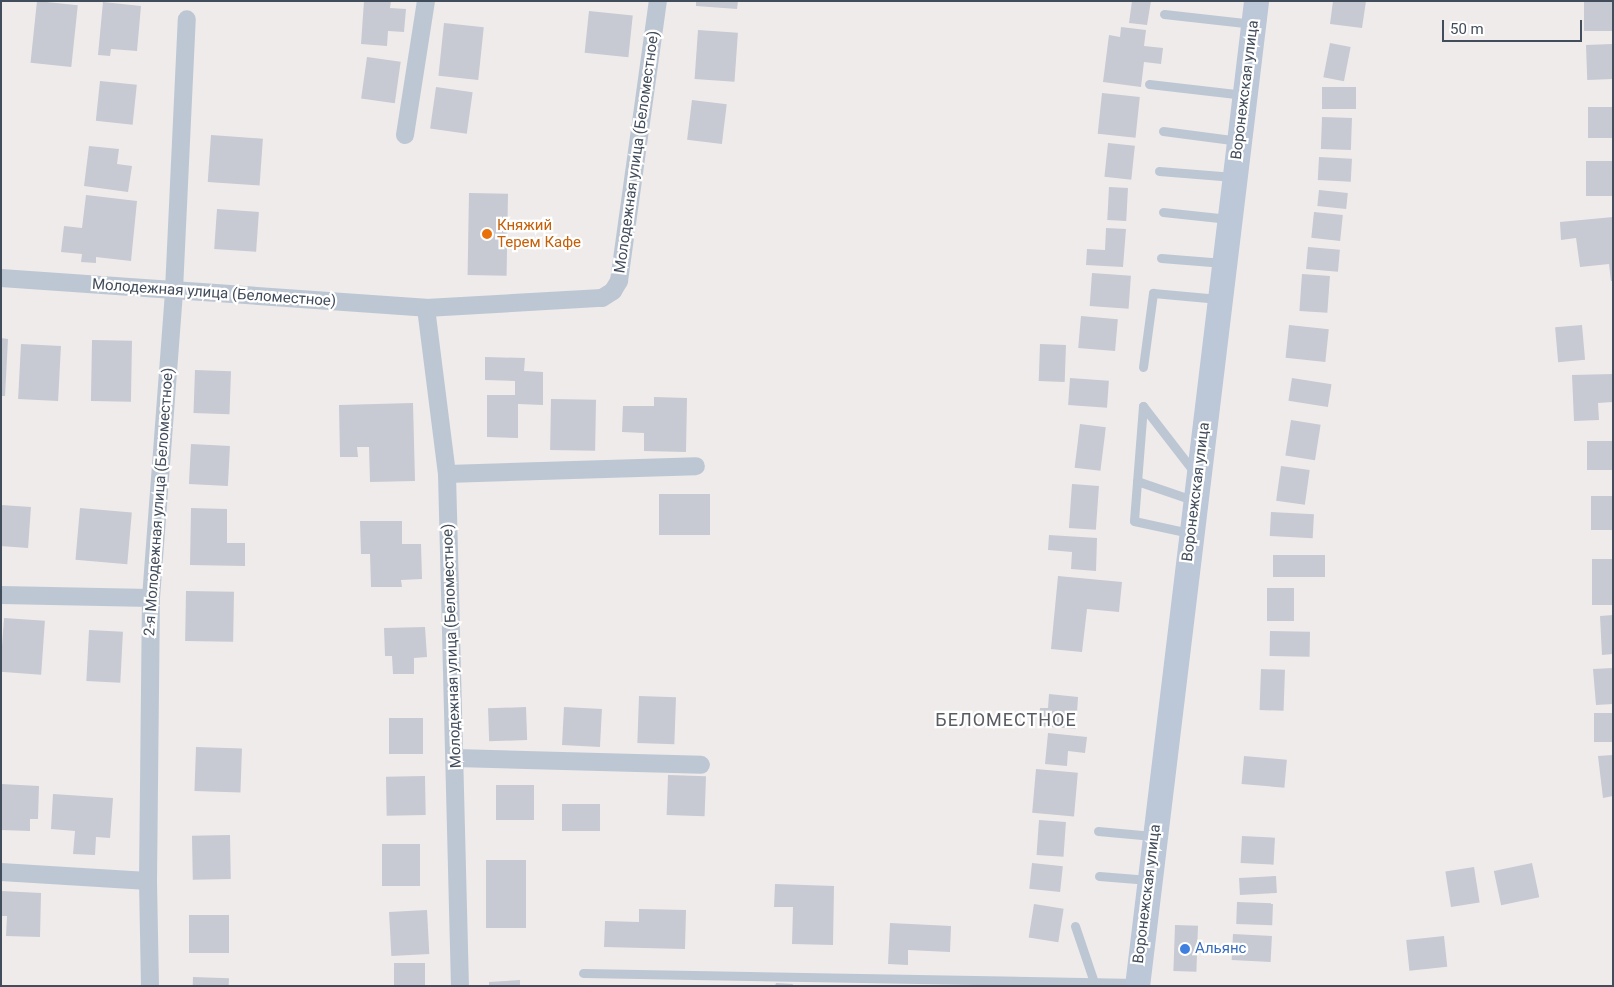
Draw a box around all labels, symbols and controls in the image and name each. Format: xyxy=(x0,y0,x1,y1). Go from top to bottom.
scale bar xyxy=(1444,10,1584,42)
street label: Воронежская улица xyxy=(1228,19,1262,161)
text: 50 m xyxy=(1450,20,1484,38)
street label: Молодежная улица (Беломестное) xyxy=(611,30,663,274)
place label: Княжий Терем Кафе xyxy=(497,216,581,251)
marker: Княжий Терем Кафе xyxy=(481,228,493,240)
street label: Молодежная улица (Беломестное) xyxy=(91,275,337,311)
street label: 2-я Молодежная улица (Беломестное) xyxy=(141,367,177,637)
street label: Воронежская улица xyxy=(1179,421,1213,563)
street label: Молодежная улица (Беломестное) xyxy=(439,523,465,769)
district label: БЕЛОМЕСТНОЕ xyxy=(934,709,1078,731)
street label: Воронежская улица xyxy=(1130,823,1164,965)
place label: Альянс xyxy=(1195,940,1246,958)
marker: Альянс xyxy=(1179,943,1191,955)

